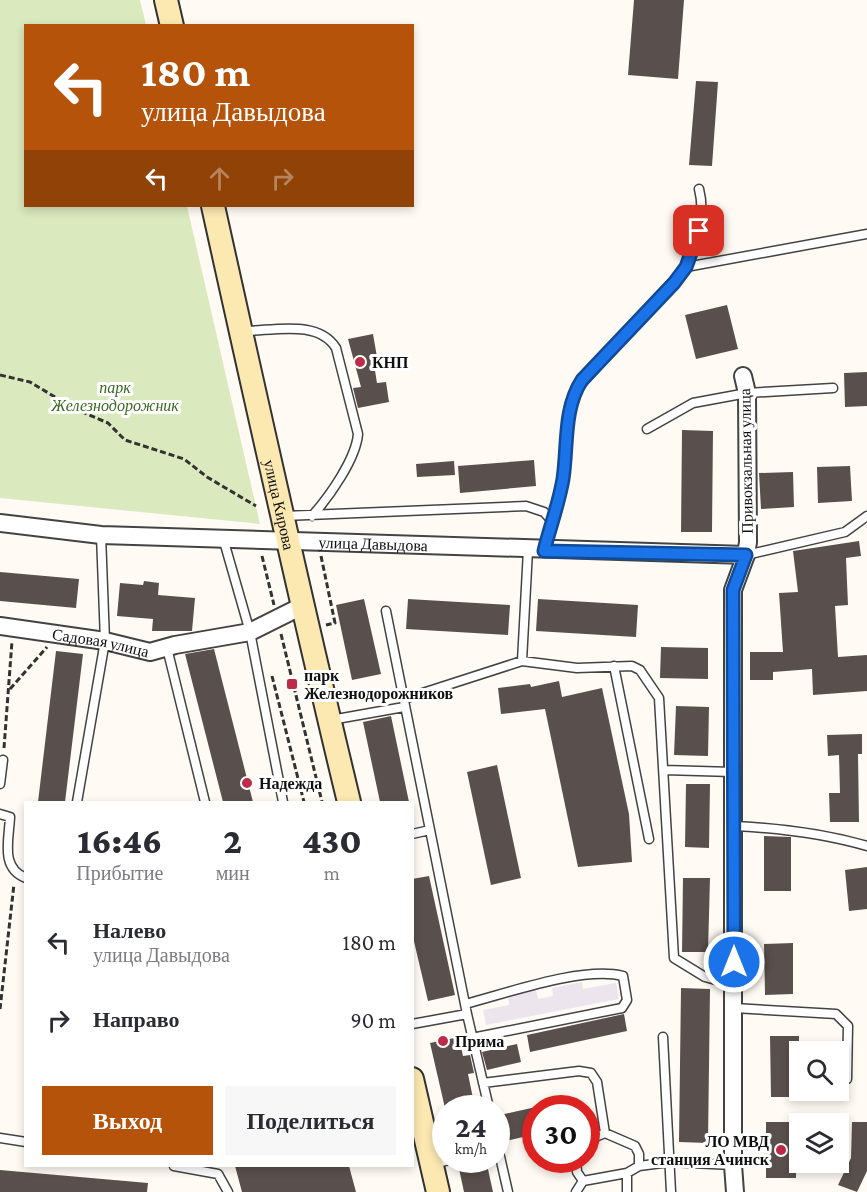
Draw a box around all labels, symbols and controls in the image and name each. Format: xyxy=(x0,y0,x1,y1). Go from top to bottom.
icon: left xyxy=(42,48,120,126)
text: 180 m xyxy=(141,48,250,95)
text: улица Давыдова xyxy=(141,97,326,127)
icon: left xyxy=(140,162,173,195)
icon: ahead xyxy=(203,162,236,195)
icon: right xyxy=(266,162,299,195)
pin xyxy=(673,205,724,256)
icon: arrive xyxy=(682,214,715,247)
place label: КНП xyxy=(372,354,409,371)
marker: КНП xyxy=(353,355,367,369)
park label: парк Железнодорожник xyxy=(50,379,179,415)
street label: Привокзальная улица xyxy=(736,388,757,534)
street label: улица Кирова xyxy=(260,458,298,552)
street label: улица Давыдова xyxy=(318,533,428,554)
street label: Садовая улица xyxy=(51,625,151,660)
place label: парк Железнодорожников xyxy=(304,667,454,703)
marker: парк Железнодорожников xyxy=(285,677,299,691)
place label: Надежда xyxy=(259,775,322,792)
marker: Надежда xyxy=(240,776,254,790)
text: 16:46 xyxy=(77,821,162,861)
text: 2 xyxy=(223,821,242,861)
text: 430 xyxy=(302,821,362,861)
text: Прибытие xyxy=(76,862,163,884)
text: мин xyxy=(216,862,250,884)
text: m xyxy=(324,862,340,884)
text: Налево xyxy=(93,918,166,943)
icon: left xyxy=(42,926,75,959)
text: 180 m xyxy=(343,930,396,955)
position arrow xyxy=(702,930,766,994)
text: улица Давыдова xyxy=(93,944,230,966)
icon: right xyxy=(42,1004,75,1037)
text: Направо xyxy=(93,1007,179,1032)
text: 90 m xyxy=(351,1008,396,1033)
place label: Прима xyxy=(455,1033,504,1051)
marker: Прима xyxy=(436,1034,450,1048)
map controls xyxy=(789,1041,849,1173)
button: search xyxy=(789,1041,849,1101)
button: Выход xyxy=(42,1086,213,1155)
button: Поделиться xyxy=(225,1086,396,1155)
speed limit sign: 30 xyxy=(522,1095,600,1173)
text: 24 xyxy=(455,1110,487,1143)
button: layers xyxy=(789,1113,849,1173)
place label: ЛО МВД станция Ачинск xyxy=(651,1133,770,1168)
text: km/h xyxy=(455,1141,487,1157)
marker: ЛО МВД станция Ачинск xyxy=(774,1143,788,1157)

